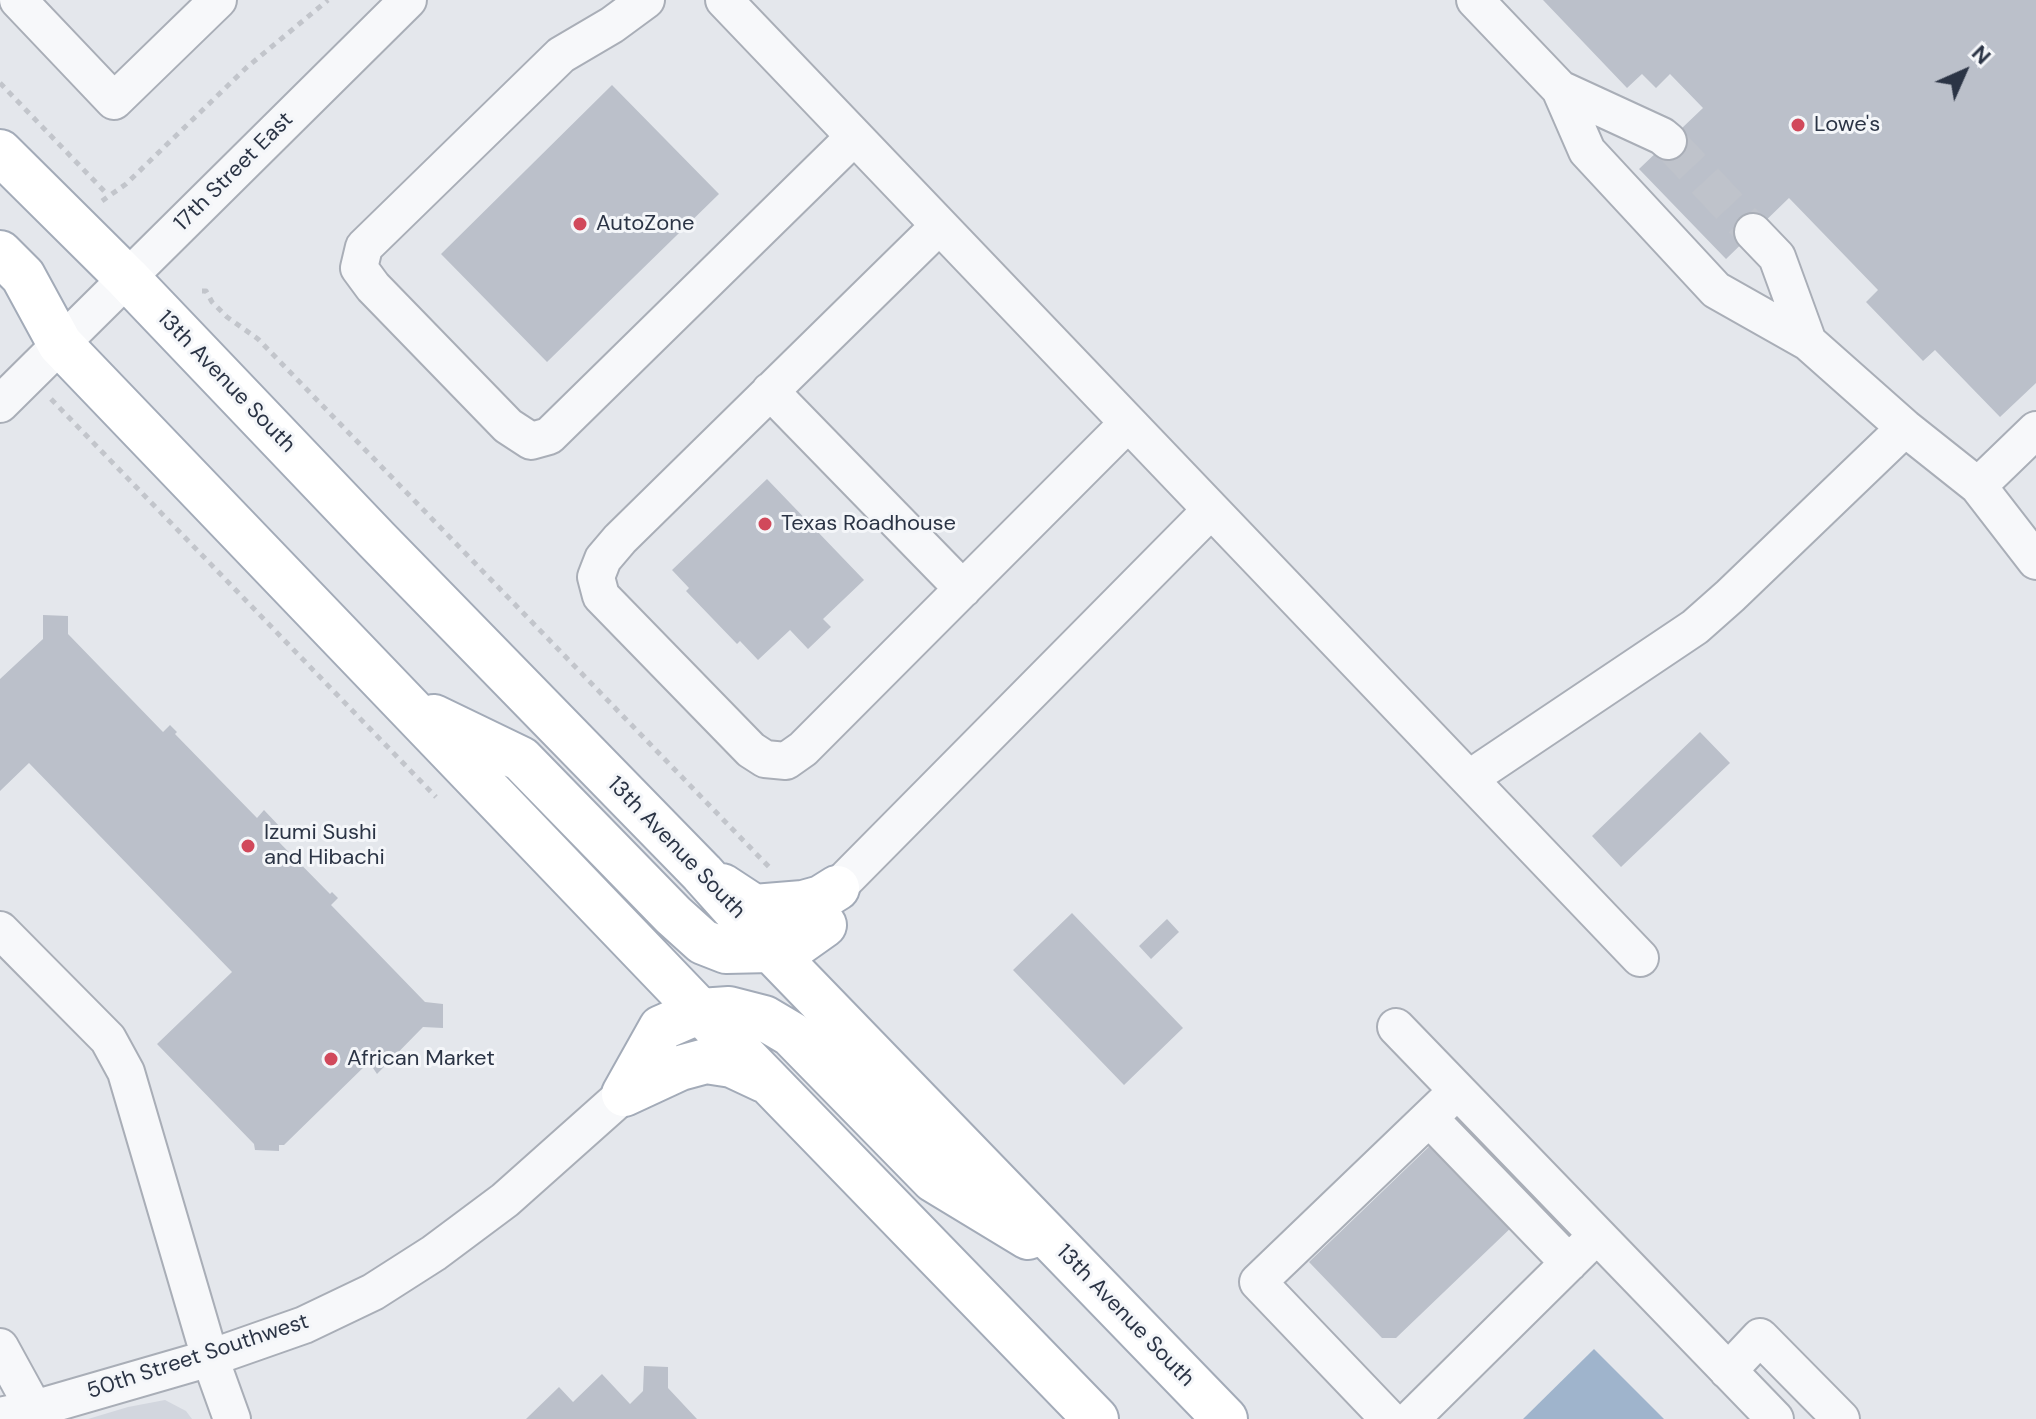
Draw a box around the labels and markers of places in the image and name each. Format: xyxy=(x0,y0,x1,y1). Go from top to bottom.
place label: Lowe's xyxy=(1814,112,1880,138)
marker: Lowe's xyxy=(1789,116,1807,134)
place label: AutoZone xyxy=(596,211,694,237)
marker: AutoZone xyxy=(571,215,589,233)
place label: Texas Roadhouse xyxy=(781,511,956,537)
marker: Texas Roadhouse xyxy=(756,515,774,533)
place label: Izumi Sushi and Hibachi xyxy=(264,820,385,872)
marker: Izumi Sushi and Hibachi xyxy=(239,837,257,855)
place label: African Market xyxy=(347,1046,495,1072)
marker: African Market xyxy=(322,1050,340,1068)

